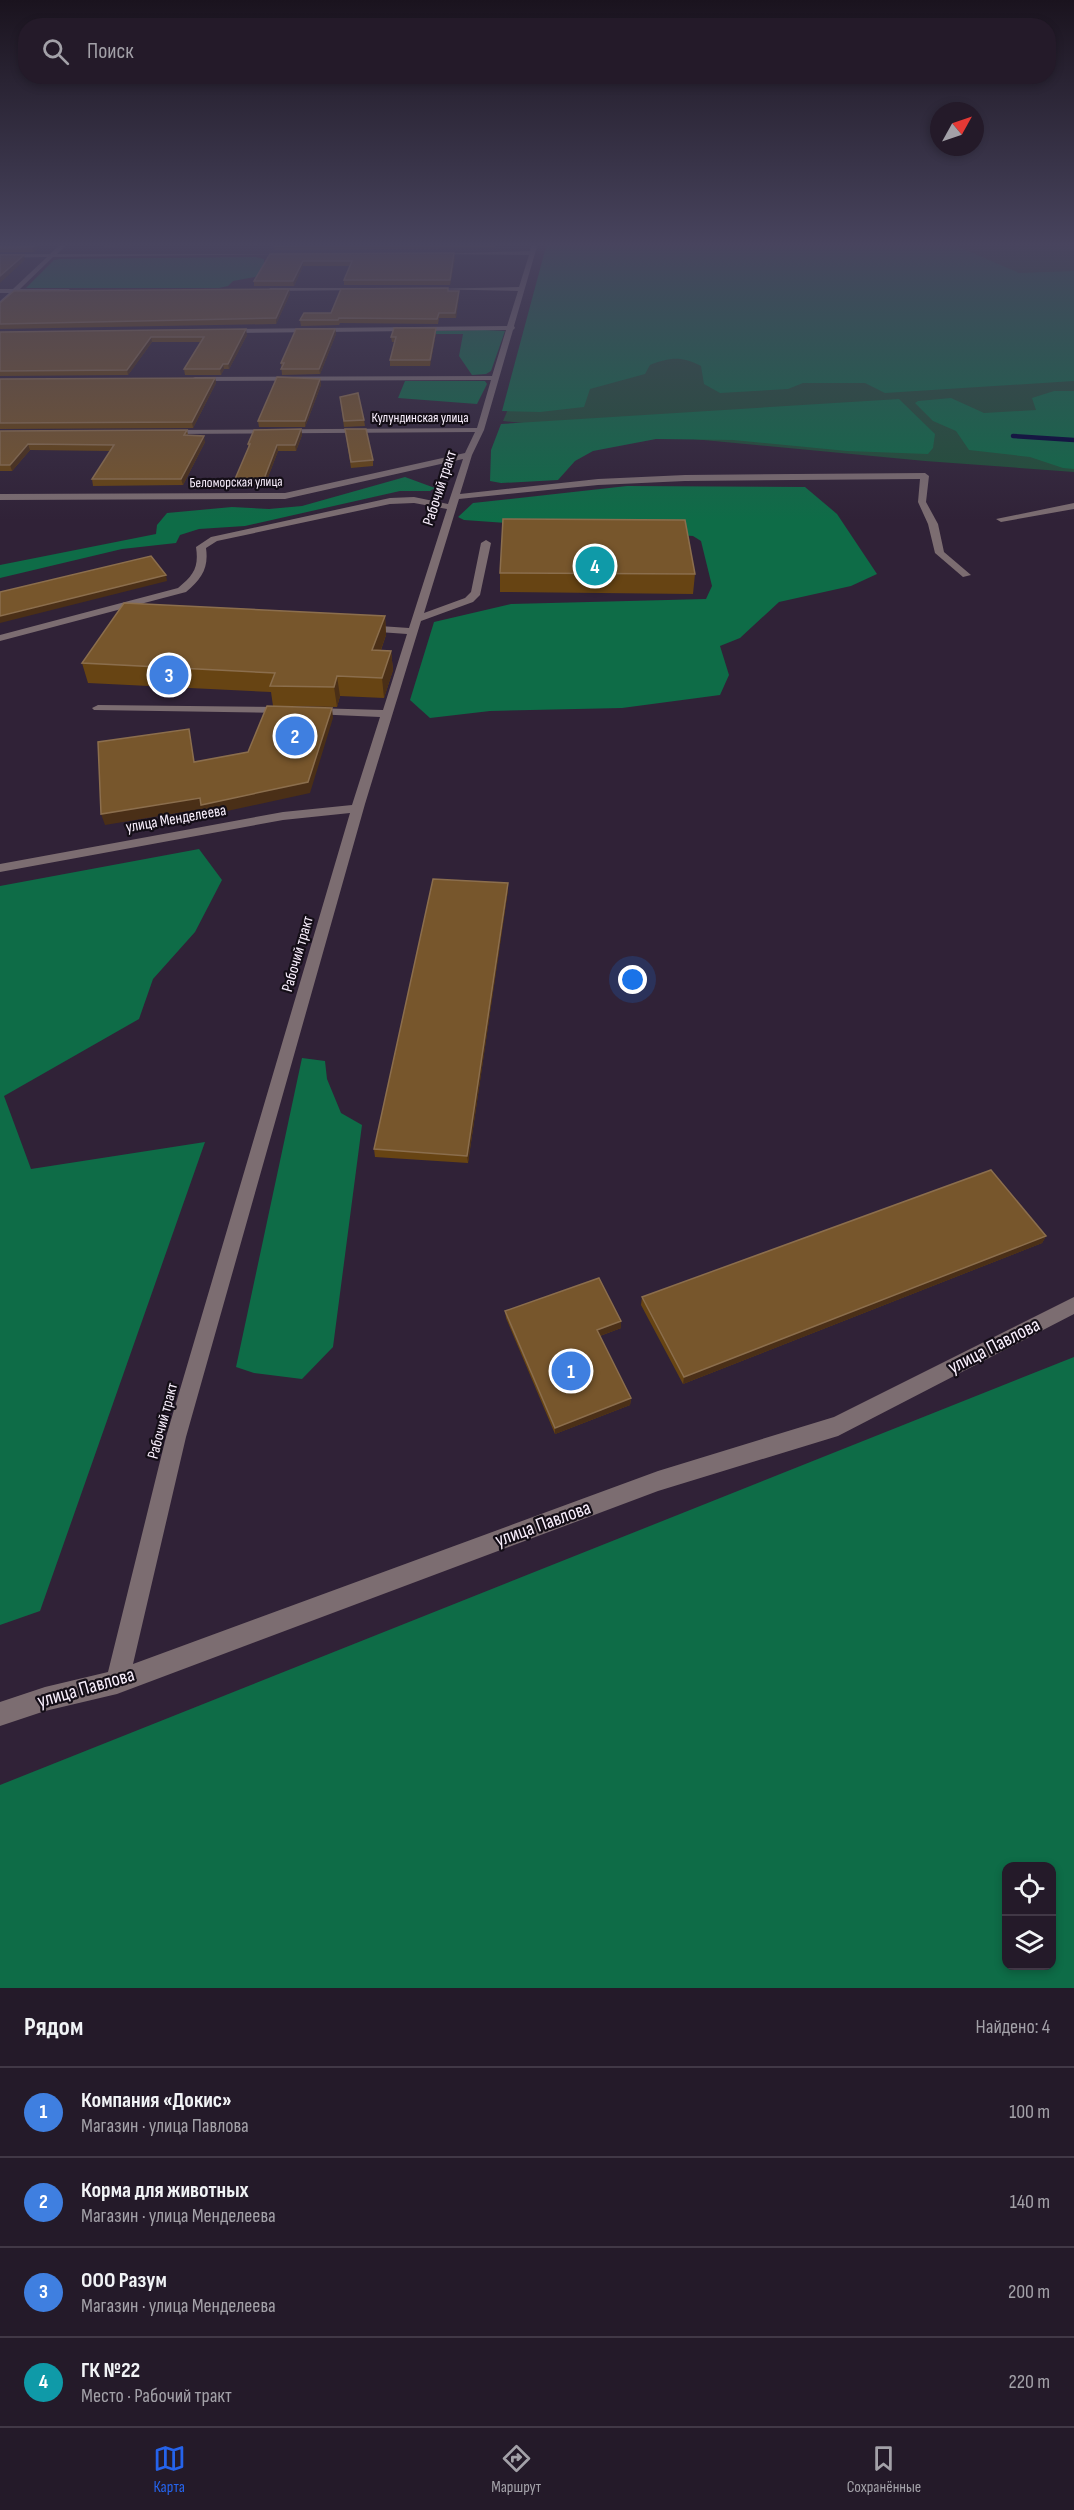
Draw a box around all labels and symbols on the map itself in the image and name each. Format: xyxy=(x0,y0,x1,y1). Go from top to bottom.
north arrow xyxy=(930,102,984,156)
street label: Кулундинская улица xyxy=(371,409,469,426)
street label: Рабочий тракт xyxy=(419,447,461,528)
street label: Беломорская улица xyxy=(189,473,283,491)
pin: 4 xyxy=(576,544,614,588)
pin: 3 xyxy=(150,652,188,698)
pin: 2 xyxy=(276,714,314,758)
street label: улица Менделеева xyxy=(124,801,228,837)
street label: Рабочий тракт xyxy=(278,913,318,994)
your location xyxy=(618,965,647,994)
street label: улица Павлова xyxy=(944,1313,1044,1379)
pin: 1 xyxy=(552,1348,590,1394)
street label: Рабочий тракт xyxy=(144,1380,182,1461)
street label: улица Павлова xyxy=(492,1496,594,1552)
street label: улица Павлова xyxy=(35,1663,137,1713)

